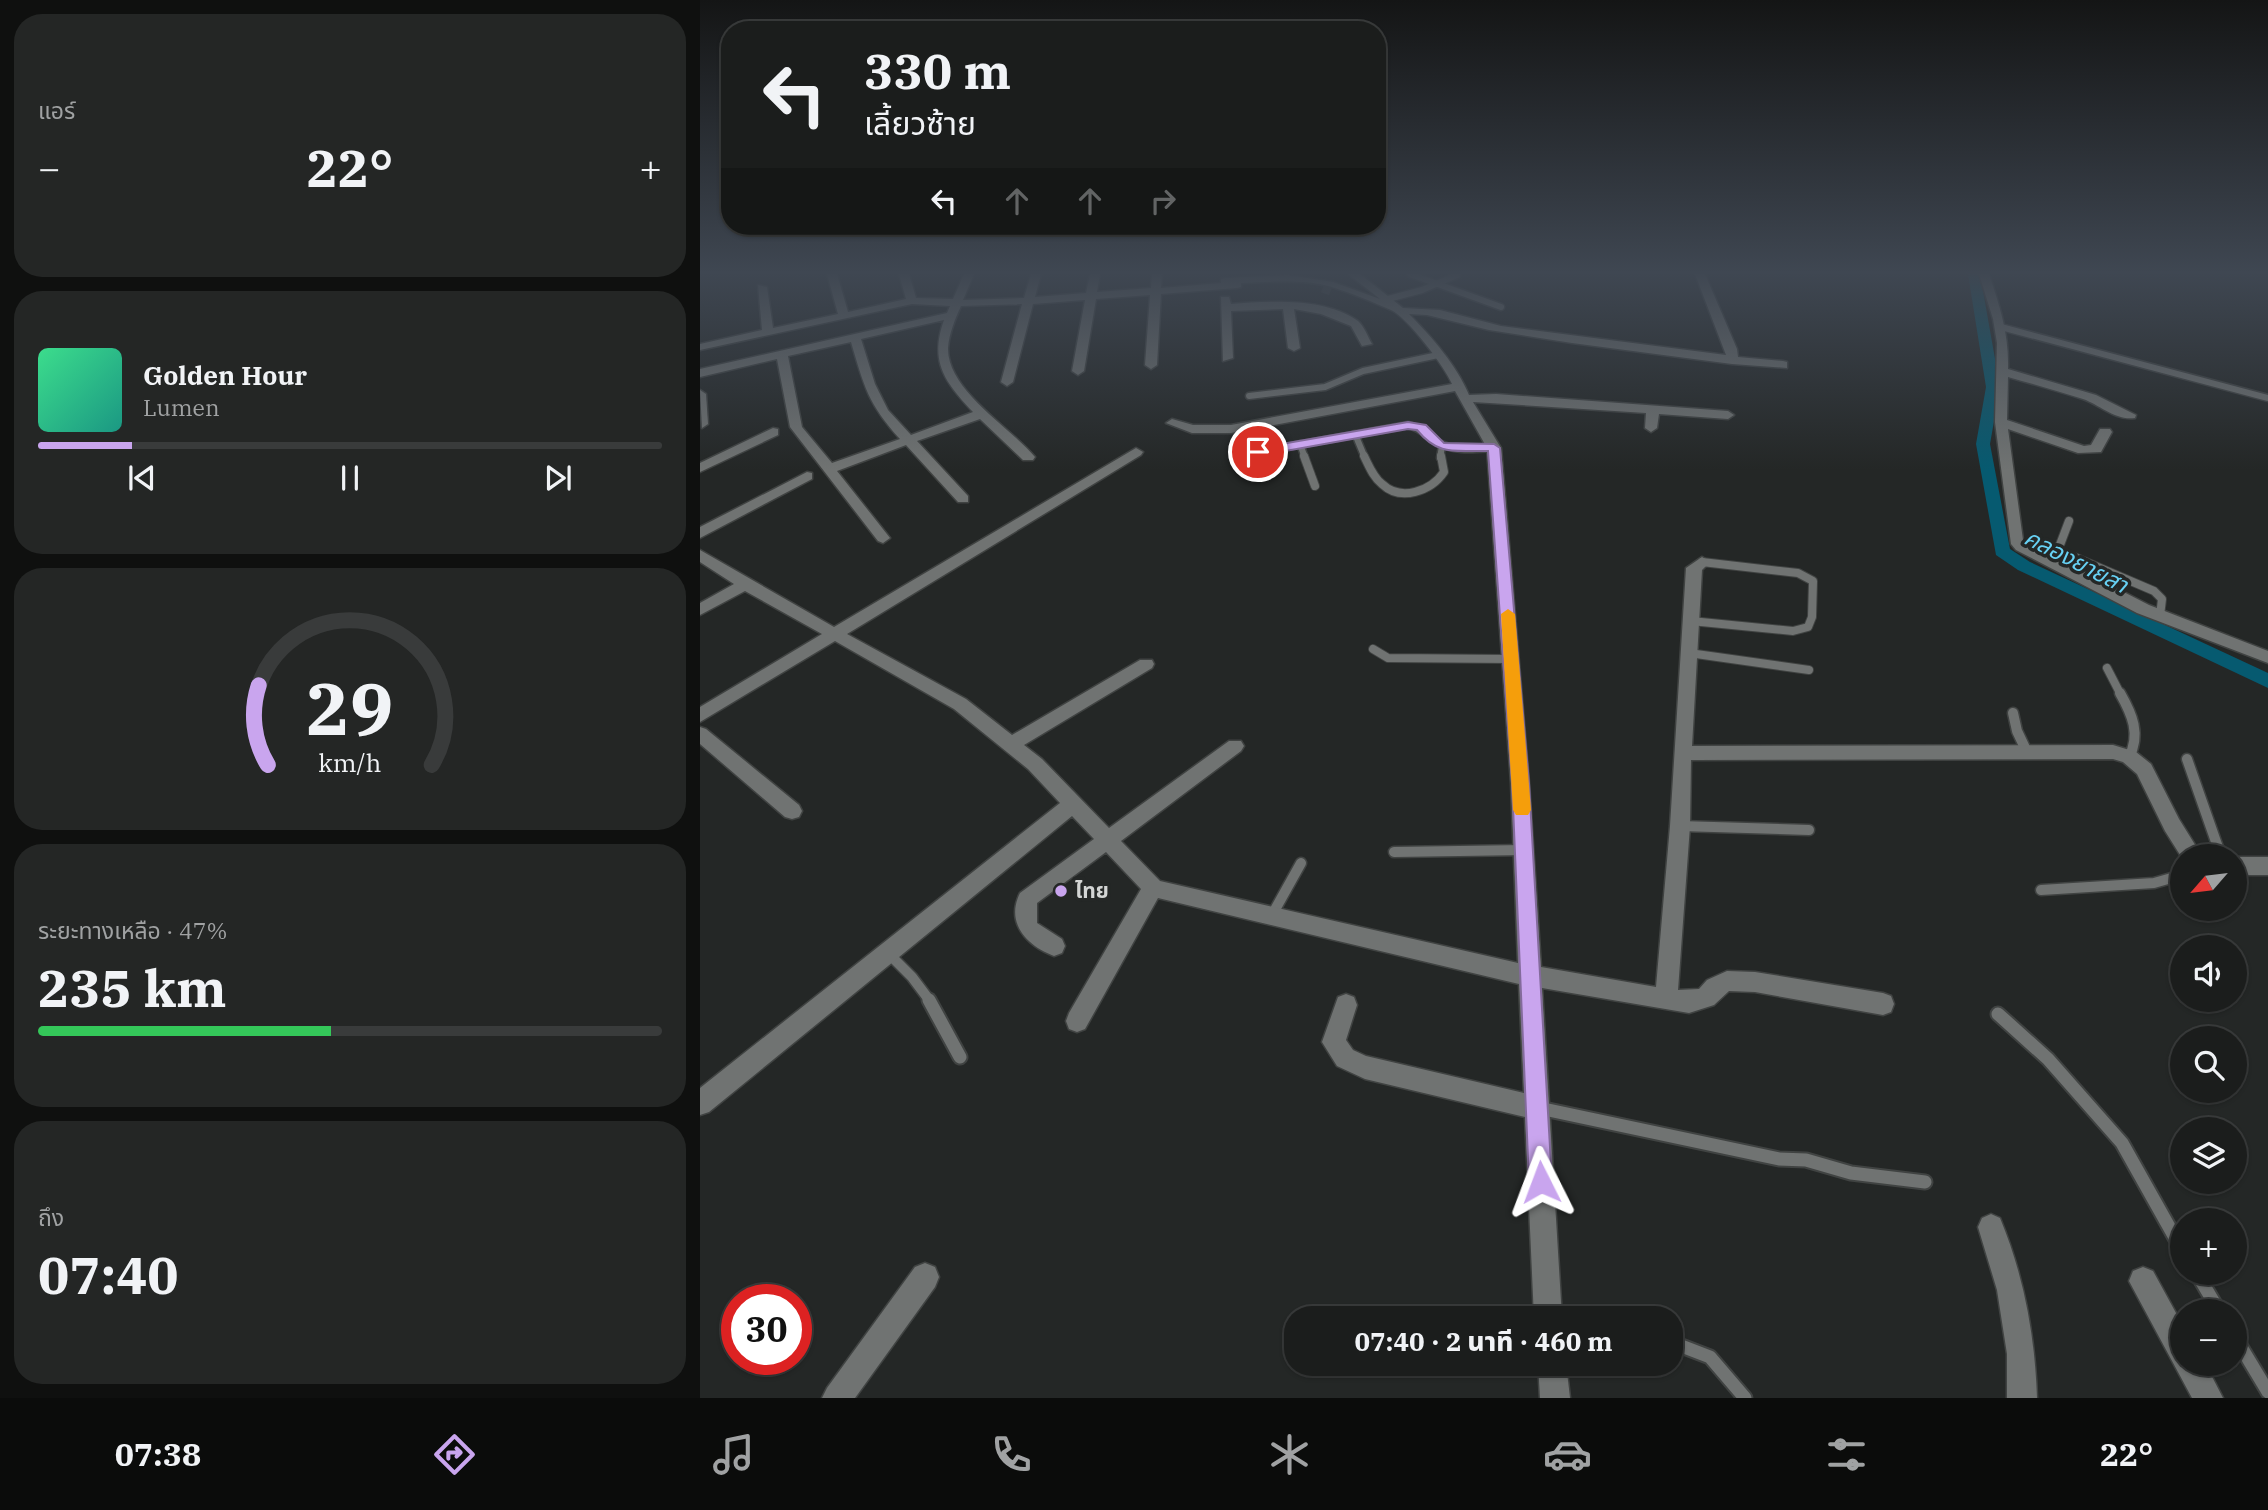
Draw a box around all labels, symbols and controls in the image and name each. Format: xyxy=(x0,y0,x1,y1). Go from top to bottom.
text: 330 m xyxy=(864,39,1011,102)
icon: left xyxy=(749,49,840,140)
text: แอร์ xyxy=(38,95,75,125)
text: เลี้ยวซ้าย xyxy=(864,102,976,144)
text: 22° xyxy=(307,134,393,201)
text: − xyxy=(38,143,61,192)
text: + xyxy=(639,143,662,192)
icon: left xyxy=(925,182,963,220)
icon: ahead xyxy=(998,182,1036,220)
icon: ahead xyxy=(1071,182,1109,220)
icon: right xyxy=(1144,182,1182,220)
text: Golden Hour xyxy=(143,358,307,392)
text: Lumen xyxy=(143,392,220,422)
pin xyxy=(1228,422,1288,482)
icon: arrive xyxy=(1239,433,1277,471)
icon: previous xyxy=(123,459,161,497)
icon: pause xyxy=(331,459,369,497)
icon: next xyxy=(539,459,577,497)
water label: คลองยายสา xyxy=(2020,521,2135,600)
text: 29 xyxy=(306,660,394,755)
text: km/h xyxy=(318,746,382,779)
north arrow xyxy=(2170,844,2247,920)
map controls xyxy=(2170,844,2247,1376)
place label: ไทย xyxy=(1075,876,1109,904)
marker: ไทย xyxy=(1053,883,1069,899)
text: ระยะทางเหลือ · 47% xyxy=(38,915,227,945)
button: sound xyxy=(2170,935,2247,1012)
text: 235 km xyxy=(38,954,227,1021)
button: search xyxy=(2170,1026,2247,1103)
button: layers xyxy=(2170,1117,2247,1194)
position arrow xyxy=(1504,1145,1578,1219)
text: ถึง xyxy=(38,1202,64,1232)
button: + xyxy=(2170,1208,2247,1285)
text: 07:40 xyxy=(38,1241,179,1308)
speed limit sign: 30 xyxy=(721,1284,812,1375)
button: − xyxy=(2170,1299,2247,1376)
text: 07:40 · 2 นาที · 460 m xyxy=(1354,1324,1613,1358)
icon: directions xyxy=(430,1430,479,1479)
icon: music xyxy=(709,1430,758,1479)
icon: phone xyxy=(987,1430,1036,1479)
icon: climate xyxy=(1265,1430,1314,1479)
icon: car xyxy=(1543,1430,1592,1479)
icon: filters xyxy=(1822,1430,1871,1479)
text: 07:38 xyxy=(115,1433,201,1475)
text: 22° xyxy=(2100,1433,2153,1475)

